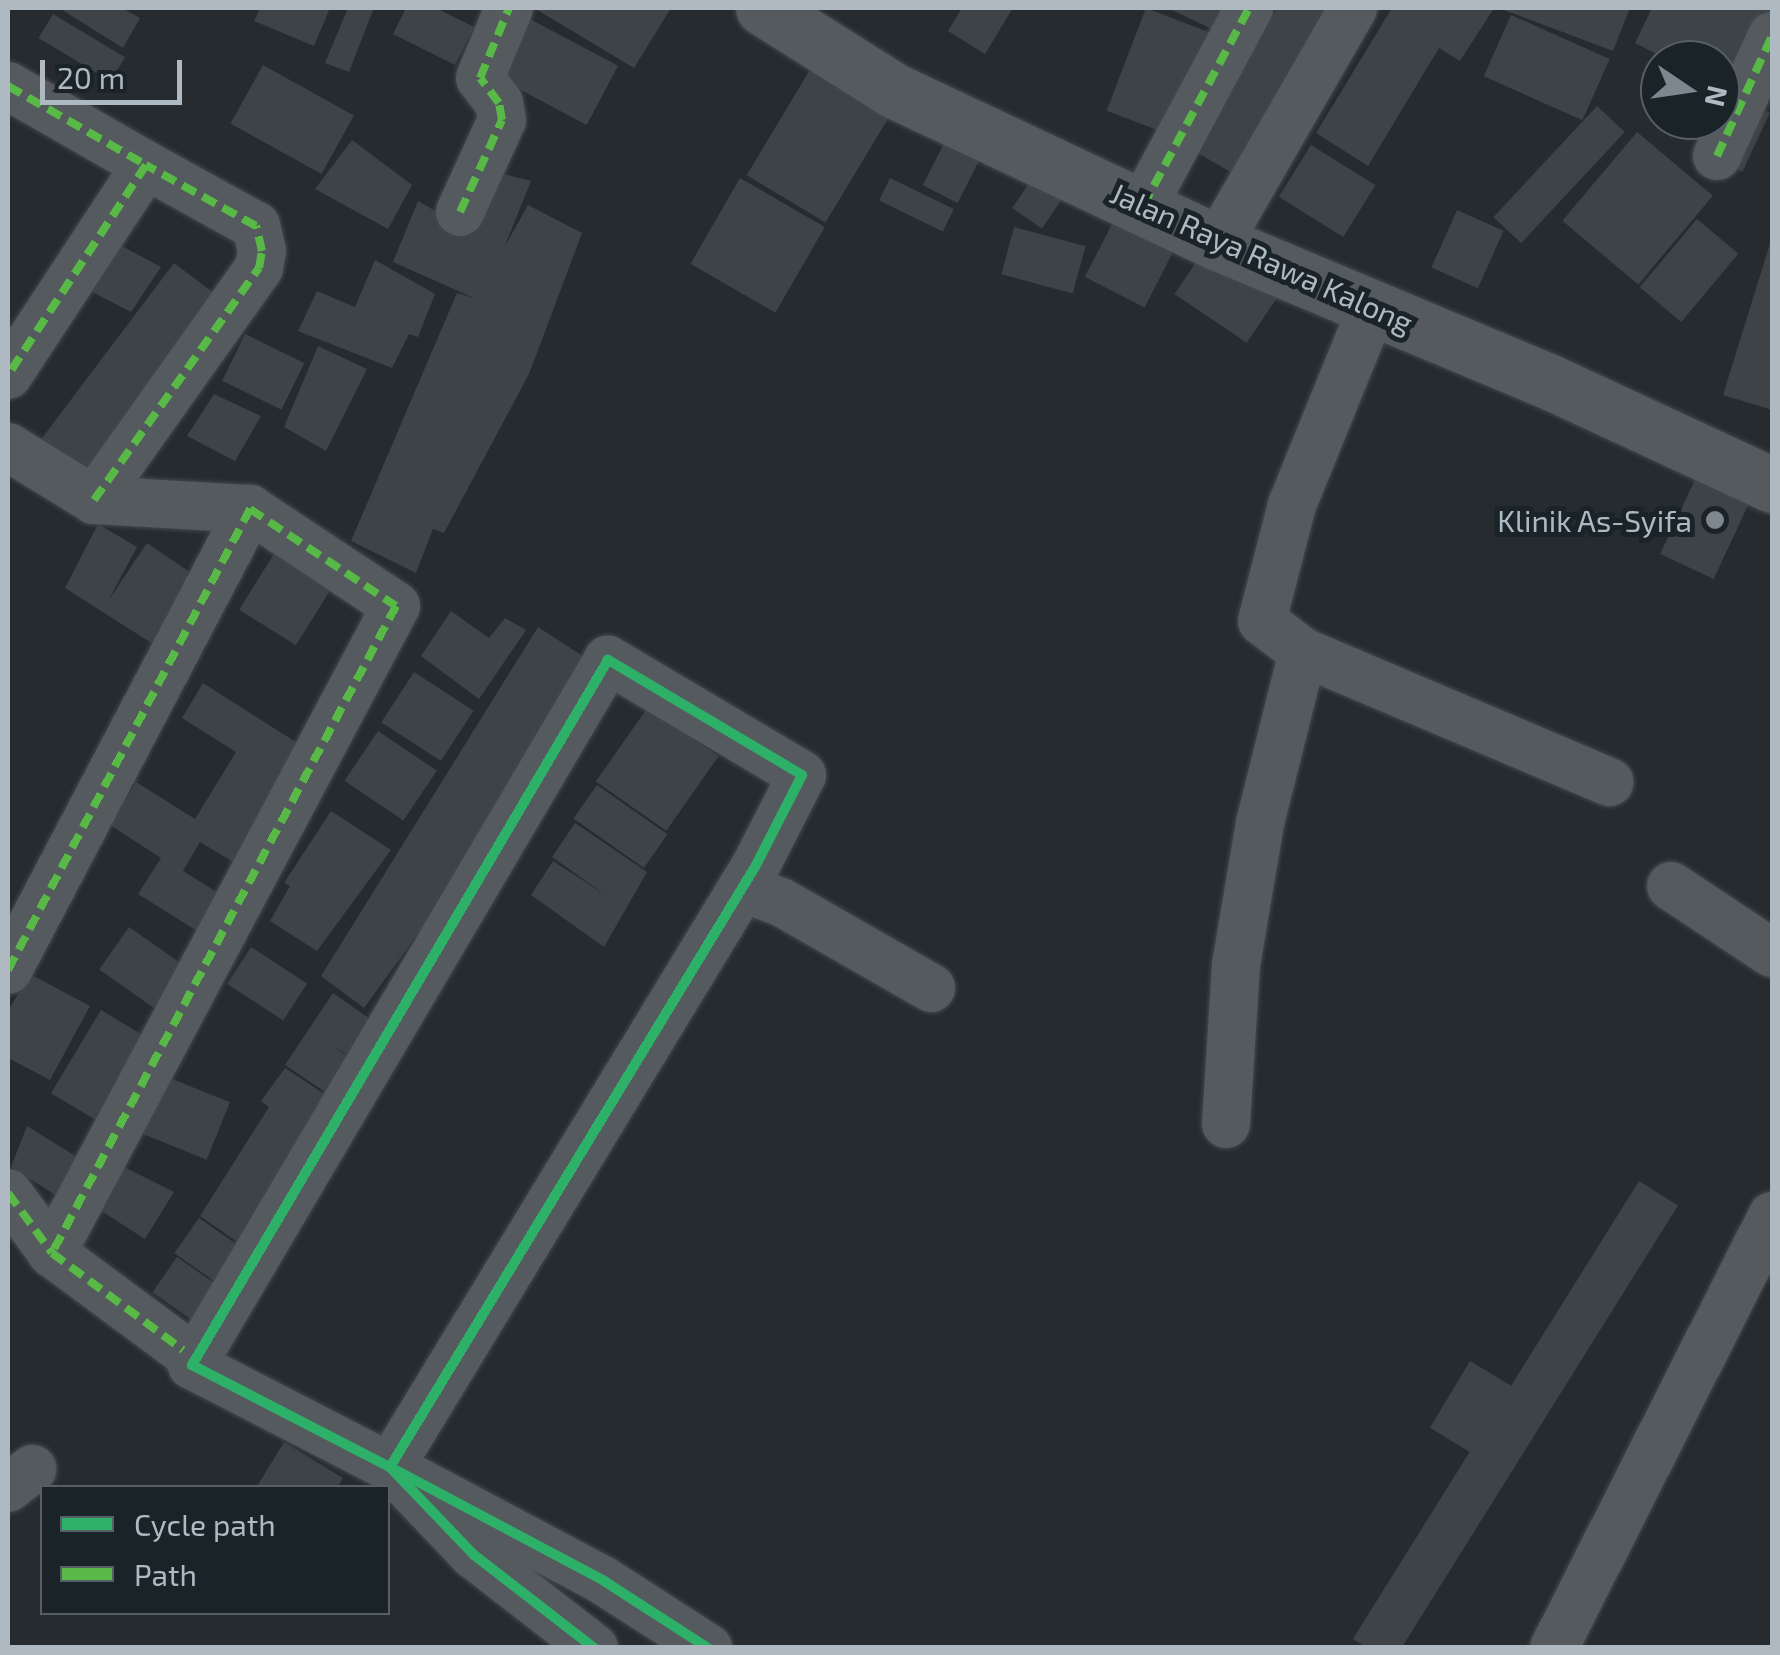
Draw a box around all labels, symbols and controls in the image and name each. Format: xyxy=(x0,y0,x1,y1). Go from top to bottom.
scale bar xyxy=(45,40,188,102)
north arrow xyxy=(1640,40,1740,140)
text: 20 m xyxy=(57,59,125,95)
text: N xyxy=(1698,83,1736,110)
street label: Jalan Raya Rawa Kalong xyxy=(1105,174,1419,340)
place label: Klinik As-Syifa xyxy=(1496,502,1692,538)
marker: Klinik As-Syifa xyxy=(1702,507,1728,533)
legend xyxy=(40,1485,390,1615)
text: Cycle path xyxy=(134,1506,276,1542)
text: Path xyxy=(134,1556,197,1592)

